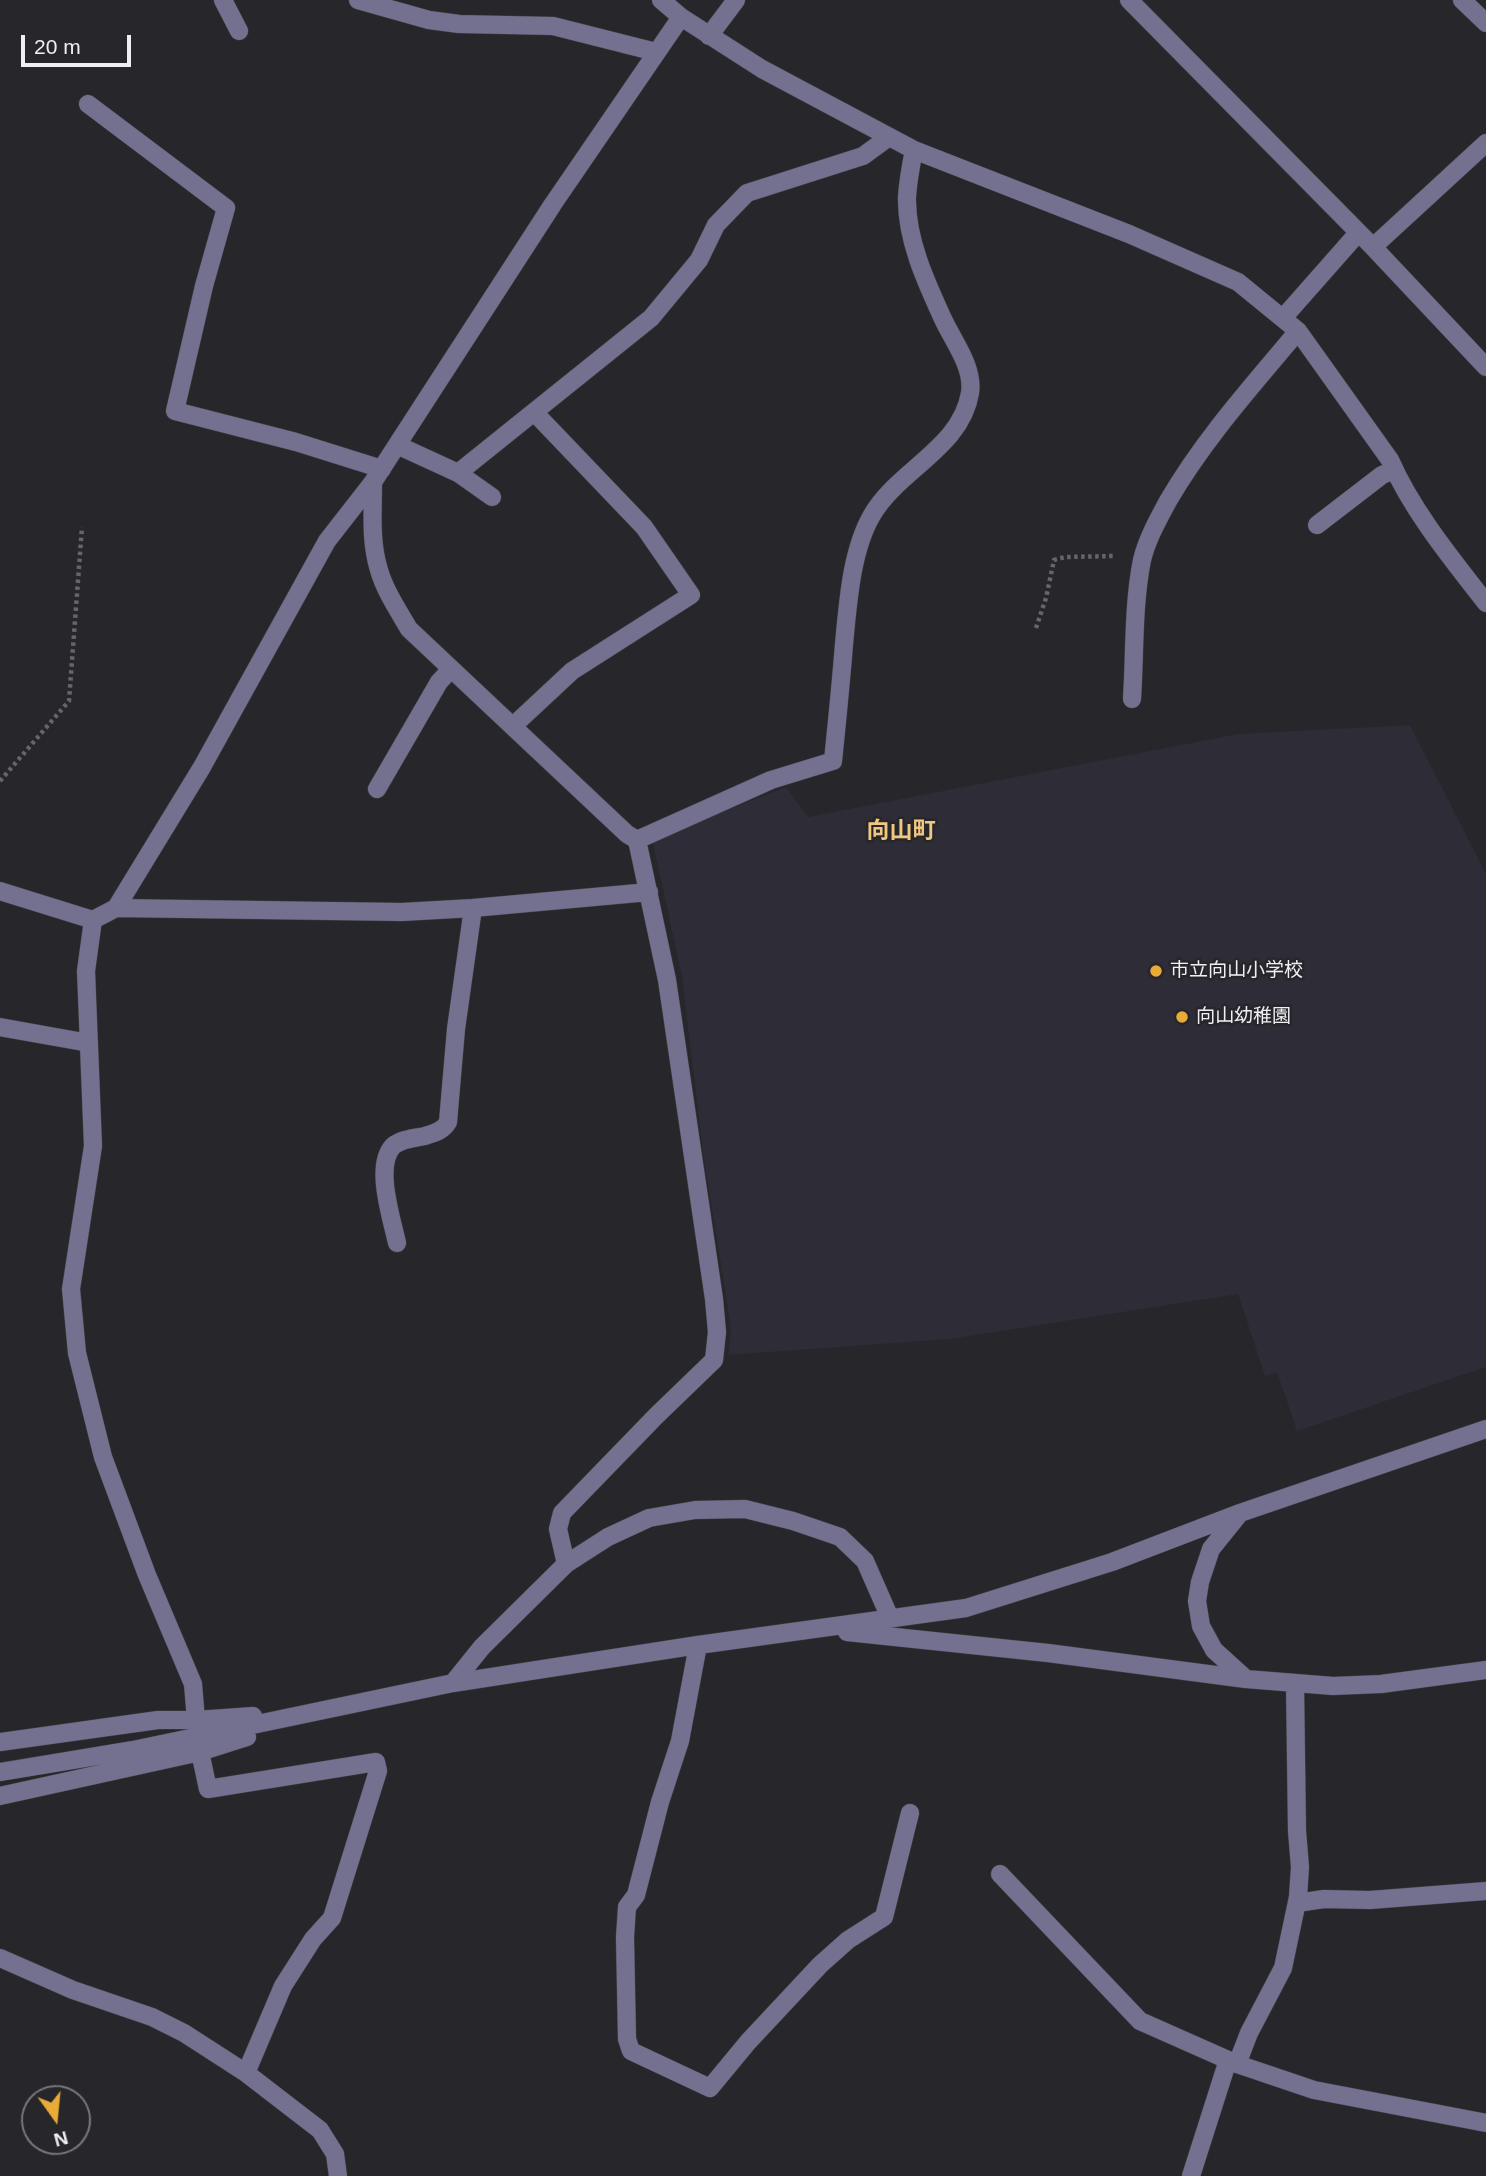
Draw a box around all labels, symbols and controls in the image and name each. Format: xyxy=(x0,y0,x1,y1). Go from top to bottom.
scale bar xyxy=(24,21,135,65)
text: 20 m xyxy=(34,35,81,58)
district label: 向山町 xyxy=(867,818,935,846)
place label: 市立向山小学校 xyxy=(1170,960,1303,982)
marker: 市立向山小学校 xyxy=(1148,963,1164,979)
place label: 向山幼稚園 xyxy=(1196,1006,1291,1028)
marker: 向山幼稚園 xyxy=(1174,1009,1190,1025)
north arrow xyxy=(21,2085,91,2155)
text: N xyxy=(52,2127,70,2151)

